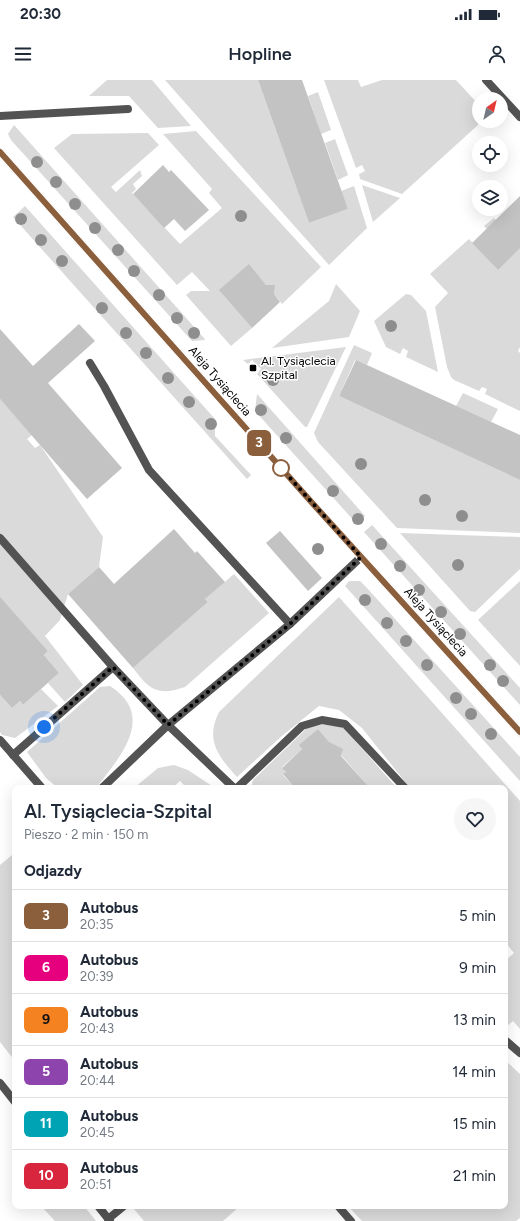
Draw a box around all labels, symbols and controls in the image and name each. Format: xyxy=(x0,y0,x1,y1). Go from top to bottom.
text: 20:30 xyxy=(20,5,61,23)
icon: menu xyxy=(12,43,34,65)
text: Hopline xyxy=(228,43,292,65)
icon: person xyxy=(486,43,508,65)
north arrow xyxy=(472,92,508,128)
map controls xyxy=(472,92,508,216)
button: locate xyxy=(472,136,508,172)
button: layers xyxy=(472,180,508,216)
street label: Aleja Tysiąclecia xyxy=(186,343,254,419)
place label: Al. Tysiąclecia Szpital xyxy=(261,354,336,382)
marker: Al. Tysiąclecia Szpital xyxy=(248,363,258,373)
line badge: 3 xyxy=(246,430,272,456)
text: 3 xyxy=(255,434,263,451)
unlabelled marker xyxy=(272,459,290,477)
street label: Aleja Tysiąclecia xyxy=(401,585,471,659)
your location xyxy=(34,717,54,737)
button: heart xyxy=(454,798,496,840)
text: Al. Tysiąclecia-Szpital xyxy=(24,800,212,823)
text: Pieszo · 2 min · 150 m xyxy=(24,827,148,842)
text: Odjazdy xyxy=(24,862,82,880)
text: Autobus xyxy=(80,899,138,917)
text: 3 xyxy=(42,907,50,924)
text: 5 min xyxy=(459,907,496,925)
text: 20:35 xyxy=(80,917,113,932)
text: Autobus xyxy=(80,951,138,969)
text: 6 xyxy=(42,959,50,976)
text: 9 min xyxy=(459,959,496,977)
text: 20:39 xyxy=(80,969,113,984)
text: Autobus xyxy=(80,1003,138,1021)
text: 9 xyxy=(42,1011,50,1028)
text: 13 min xyxy=(453,1011,496,1029)
text: 20:43 xyxy=(80,1021,114,1036)
text: Autobus xyxy=(80,1055,138,1073)
text: 5 xyxy=(42,1063,50,1080)
text: 14 min xyxy=(452,1063,496,1081)
text: 20:44 xyxy=(80,1073,115,1088)
text: Autobus xyxy=(80,1107,138,1125)
text: 11 xyxy=(40,1115,52,1132)
text: 15 min xyxy=(453,1115,496,1133)
text: 20:45 xyxy=(80,1125,114,1140)
text: Autobus xyxy=(80,1159,138,1177)
text: 10 xyxy=(39,1167,53,1184)
text: 21 min xyxy=(453,1167,496,1185)
text: 20:51 xyxy=(80,1177,112,1192)

